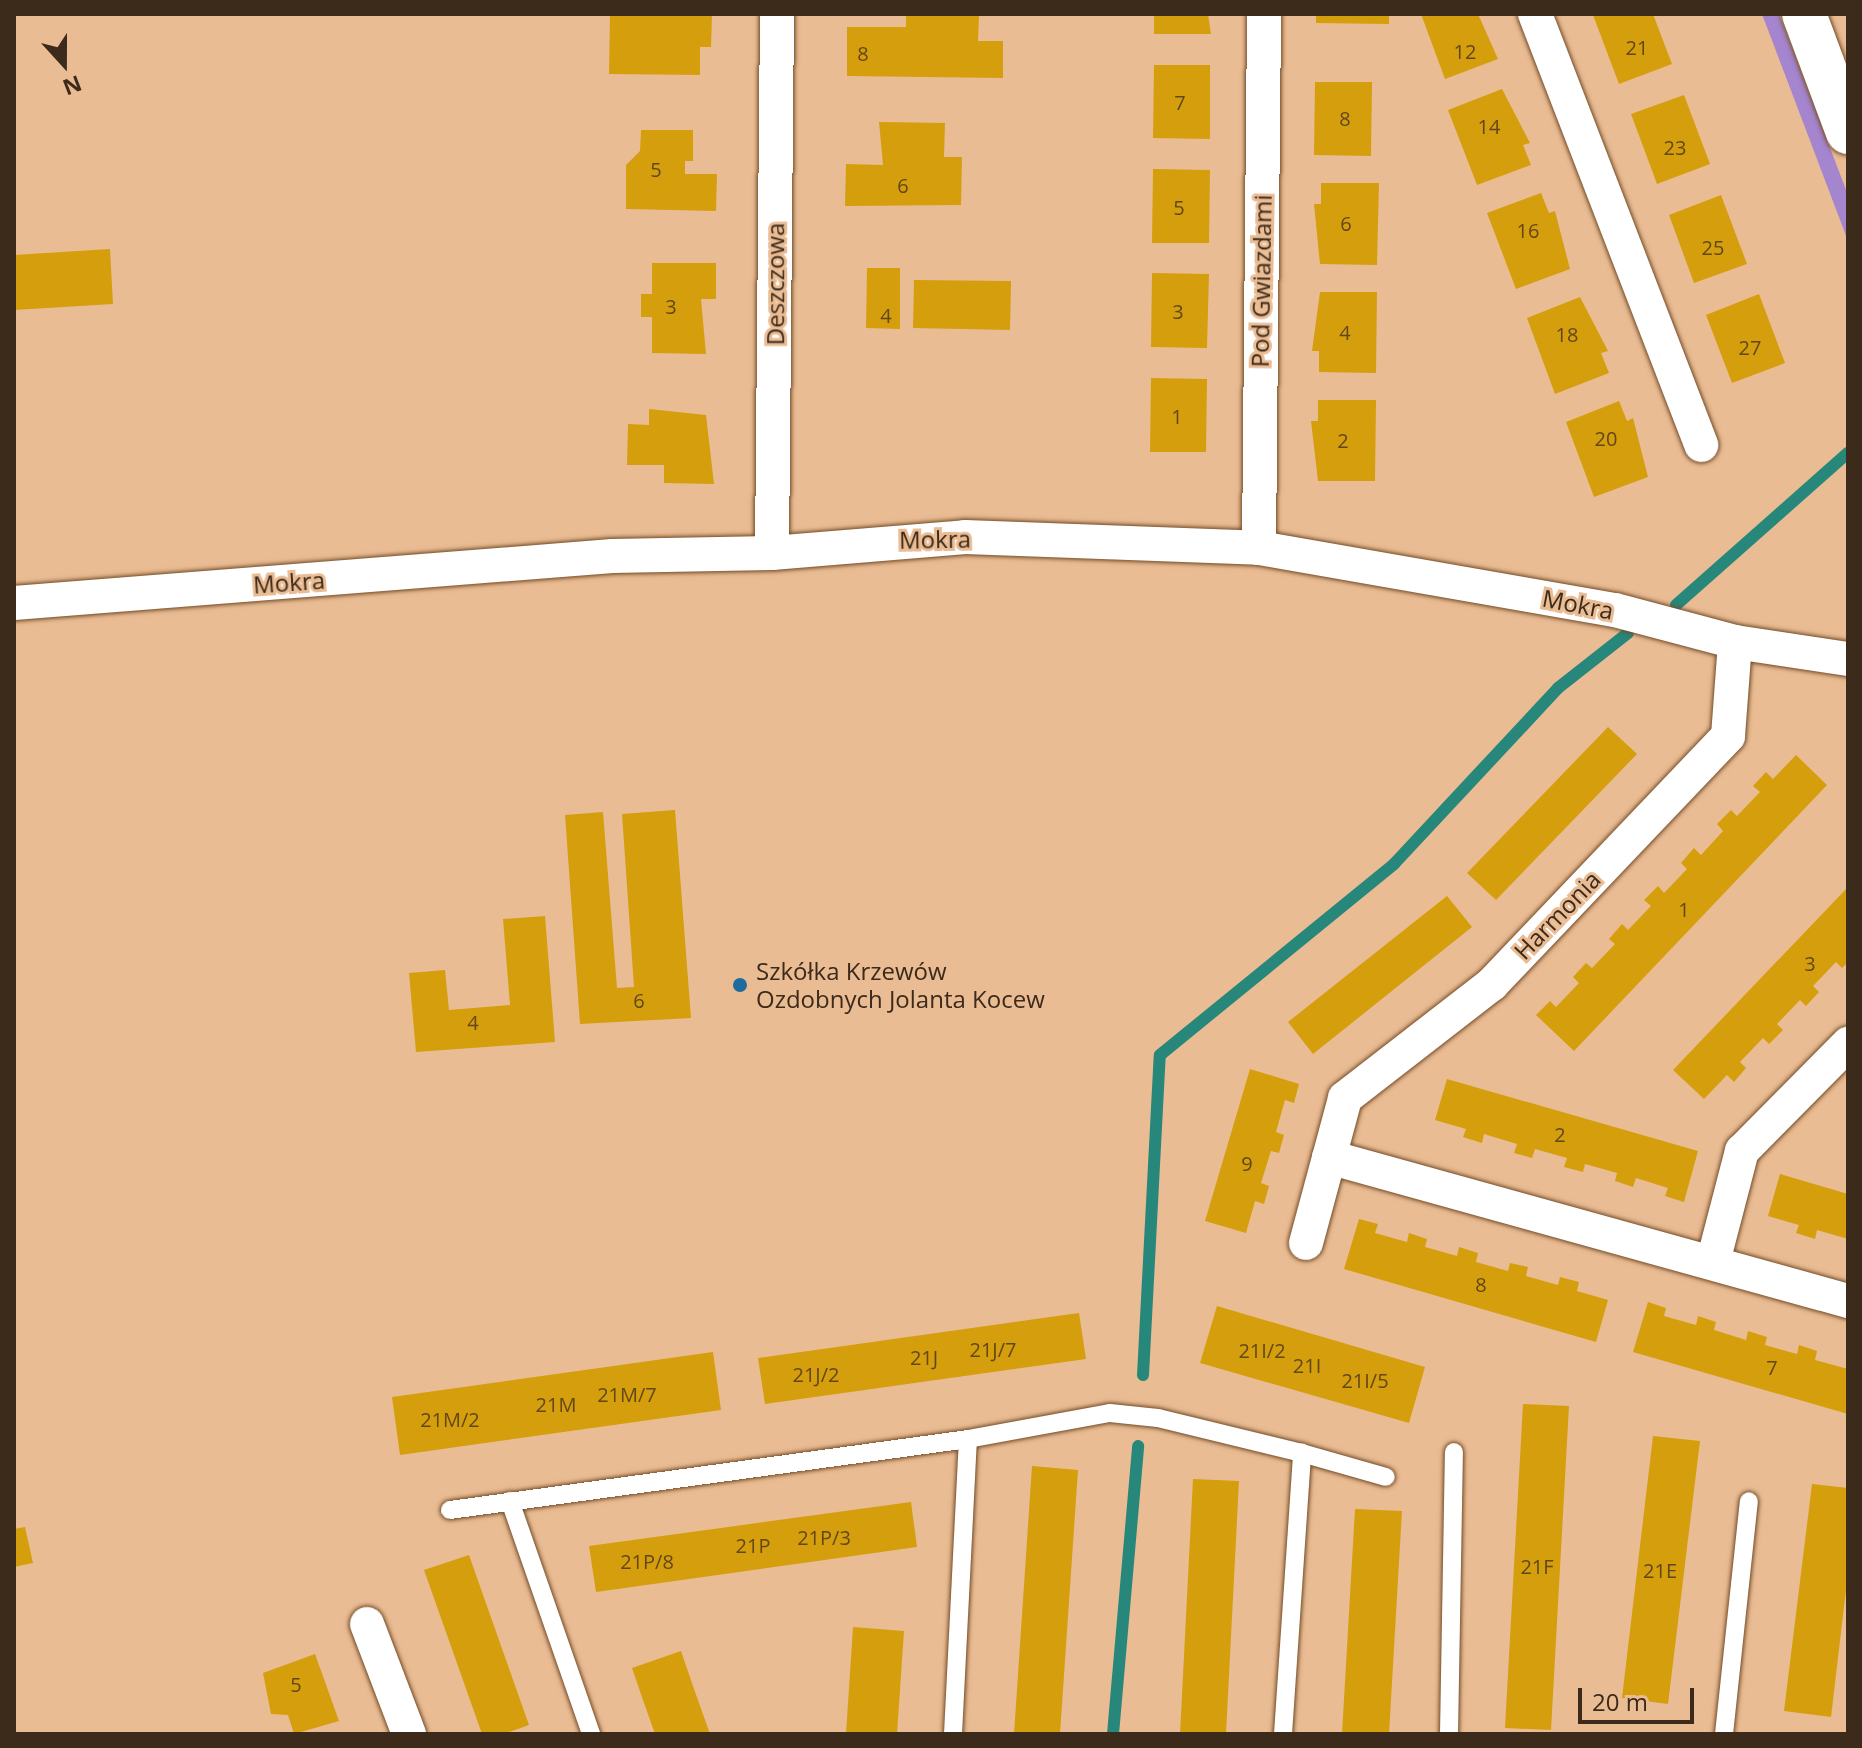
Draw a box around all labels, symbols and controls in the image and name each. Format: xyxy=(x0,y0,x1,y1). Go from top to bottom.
north arrow xyxy=(24,24,104,104)
house number: 21 xyxy=(1626,35,1648,59)
house number: 12 xyxy=(1454,39,1476,63)
house number: 8 xyxy=(857,41,869,65)
text: N xyxy=(59,69,86,104)
house number: 7 xyxy=(1174,90,1186,114)
house number: 8 xyxy=(1339,106,1351,130)
house number: 14 xyxy=(1478,114,1500,138)
house number: 23 xyxy=(1664,135,1686,159)
house number: 5 xyxy=(650,157,662,181)
house number: 6 xyxy=(897,173,909,197)
street label: Pod Gwiazdami xyxy=(1245,194,1277,368)
house number: 5 xyxy=(1173,195,1185,219)
house number: 6 xyxy=(1340,211,1352,235)
house number: 16 xyxy=(1517,218,1539,242)
street label: Deszczowa xyxy=(761,223,789,345)
house number: 25 xyxy=(1702,235,1724,259)
house number: 3 xyxy=(665,294,677,318)
house number: 3 xyxy=(1172,299,1184,323)
house number: 4 xyxy=(880,303,892,327)
house number: 4 xyxy=(1339,320,1351,344)
house number: 18 xyxy=(1556,322,1578,346)
house number: 27 xyxy=(1739,335,1761,359)
house number: 1 xyxy=(1171,404,1183,428)
house number: 20 xyxy=(1595,426,1617,450)
house number: 2 xyxy=(1337,428,1349,452)
street label: Mokra xyxy=(899,524,971,554)
street label: Mokra xyxy=(252,565,326,599)
street label: Mokra xyxy=(1540,583,1616,625)
street label: Harmonia xyxy=(1508,865,1606,965)
house number: 1 xyxy=(1678,897,1690,921)
house number: 3 xyxy=(1804,951,1816,975)
place label: Szkółka Krzewów Ozdobnych Jolanta Kocew xyxy=(756,957,1045,1013)
marker: Szkółka Krzewów Ozdobnych Jolanta Kocew xyxy=(731,976,749,994)
house number: 6 xyxy=(633,988,645,1012)
house number: 4 xyxy=(467,1010,479,1034)
house number: 2 xyxy=(1554,1122,1566,1146)
house number: 9 xyxy=(1241,1151,1253,1175)
house number: 8 xyxy=(1475,1272,1487,1296)
house number: 21J/7 xyxy=(969,1337,1017,1361)
house number: 21I/2 xyxy=(1238,1338,1286,1362)
house number: 21J xyxy=(910,1345,938,1369)
house number: 21I xyxy=(1293,1353,1321,1377)
house number: 7 xyxy=(1766,1355,1778,1379)
house number: 21J/2 xyxy=(792,1362,840,1386)
house number: 21I/5 xyxy=(1341,1368,1389,1392)
house number: 21M/7 xyxy=(597,1382,657,1406)
house number: 21M xyxy=(536,1392,576,1416)
house number: 21M/2 xyxy=(420,1407,480,1431)
house number: 21P/3 xyxy=(797,1525,851,1549)
house number: 21P xyxy=(736,1533,770,1557)
house number: 21P/8 xyxy=(620,1549,674,1573)
house number: 21F xyxy=(1520,1554,1554,1578)
house number: 21E xyxy=(1643,1558,1677,1582)
house number: 5 xyxy=(290,1672,302,1696)
scale bar xyxy=(1582,1672,1698,1722)
text: 20 m xyxy=(1592,1685,1648,1718)

